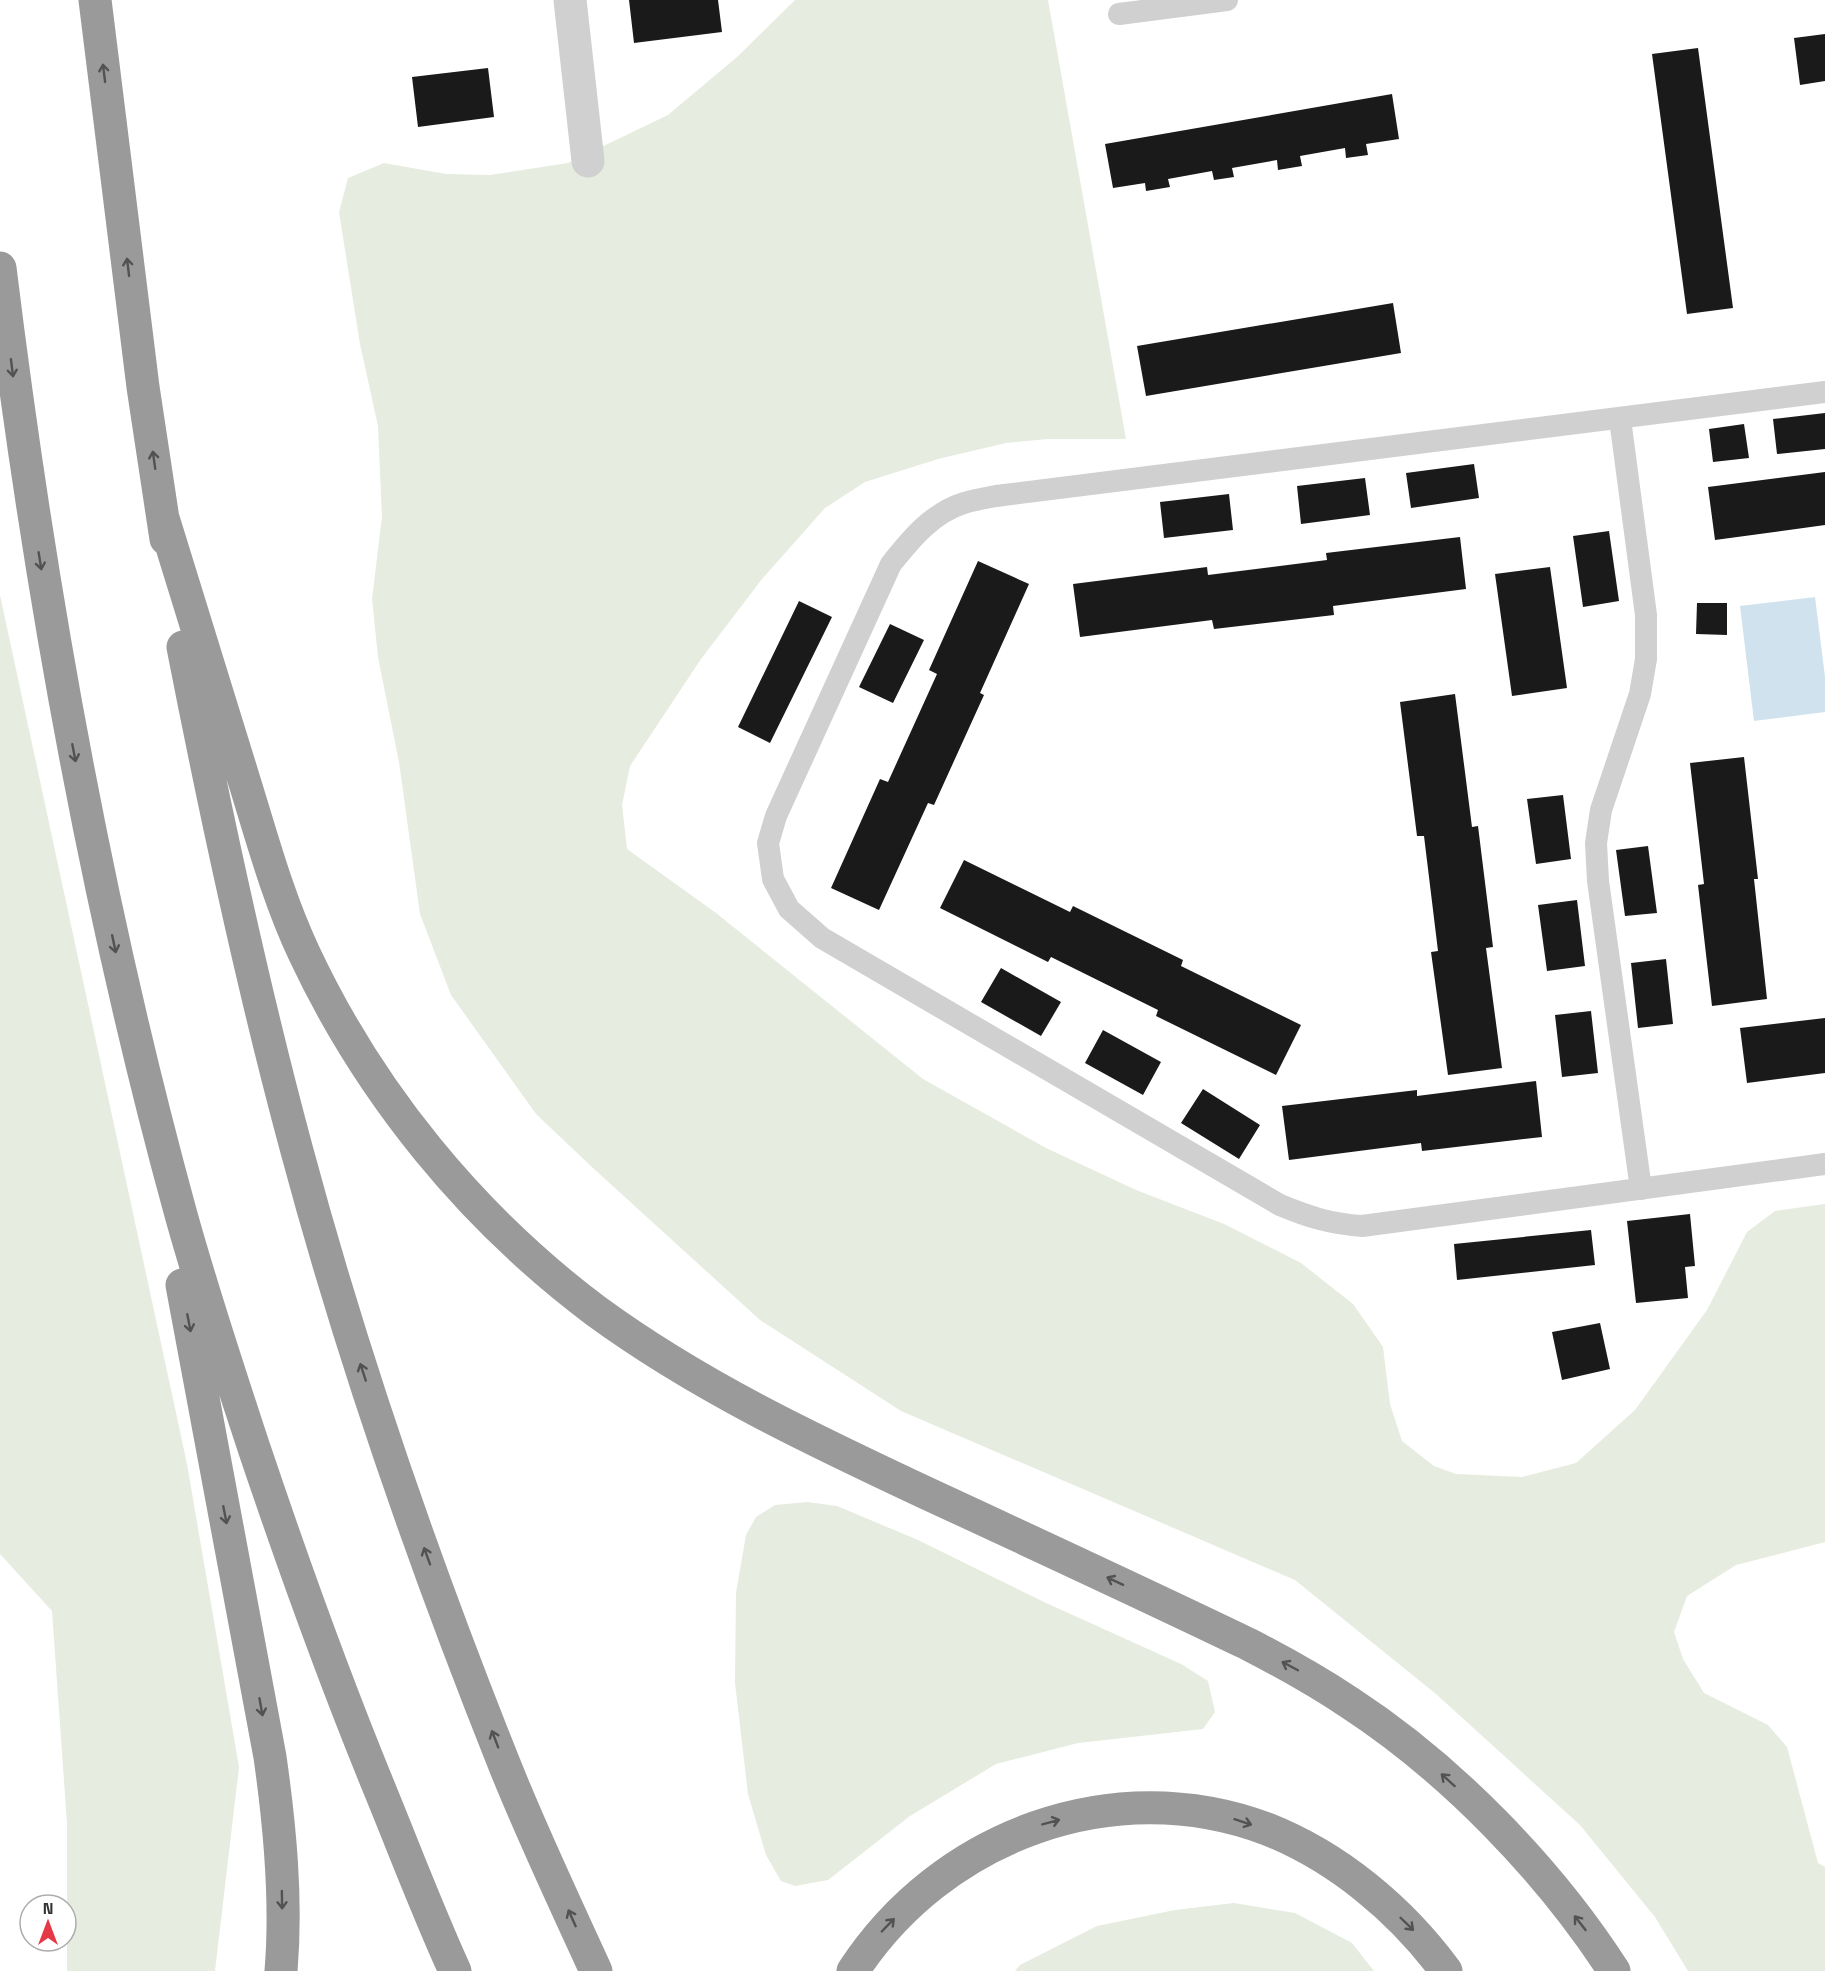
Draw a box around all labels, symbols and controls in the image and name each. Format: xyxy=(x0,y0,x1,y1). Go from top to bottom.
one-way arrow xyxy=(98,64,109,84)
one-way arrow xyxy=(123,257,134,277)
one-way arrow xyxy=(7,357,18,377)
one-way arrow xyxy=(149,451,160,470)
one-way arrow xyxy=(35,550,46,570)
one-way arrow xyxy=(69,742,80,762)
one-way arrow xyxy=(108,934,120,953)
one-way arrow xyxy=(184,1313,195,1333)
one-way arrow xyxy=(357,1363,368,1382)
one-way arrow xyxy=(220,1505,231,1524)
one-way arrow xyxy=(420,1547,431,1566)
one-way arrow xyxy=(1107,1575,1125,1587)
one-way arrow xyxy=(1282,1660,1300,1671)
one-way arrow xyxy=(256,1696,267,1716)
one-way arrow xyxy=(488,1730,499,1748)
one-way arrow xyxy=(1441,1773,1456,1787)
one-way arrow xyxy=(1041,1816,1060,1827)
one-way arrow xyxy=(1233,1817,1252,1828)
one-way arrow xyxy=(276,1890,287,1910)
north arrow xyxy=(18,1893,78,1953)
text: N xyxy=(43,1898,53,1919)
one-way arrow xyxy=(566,1909,577,1927)
one-way arrow xyxy=(1574,1916,1587,1932)
one-way arrow xyxy=(881,1917,896,1932)
one-way arrow xyxy=(1399,1917,1414,1932)

